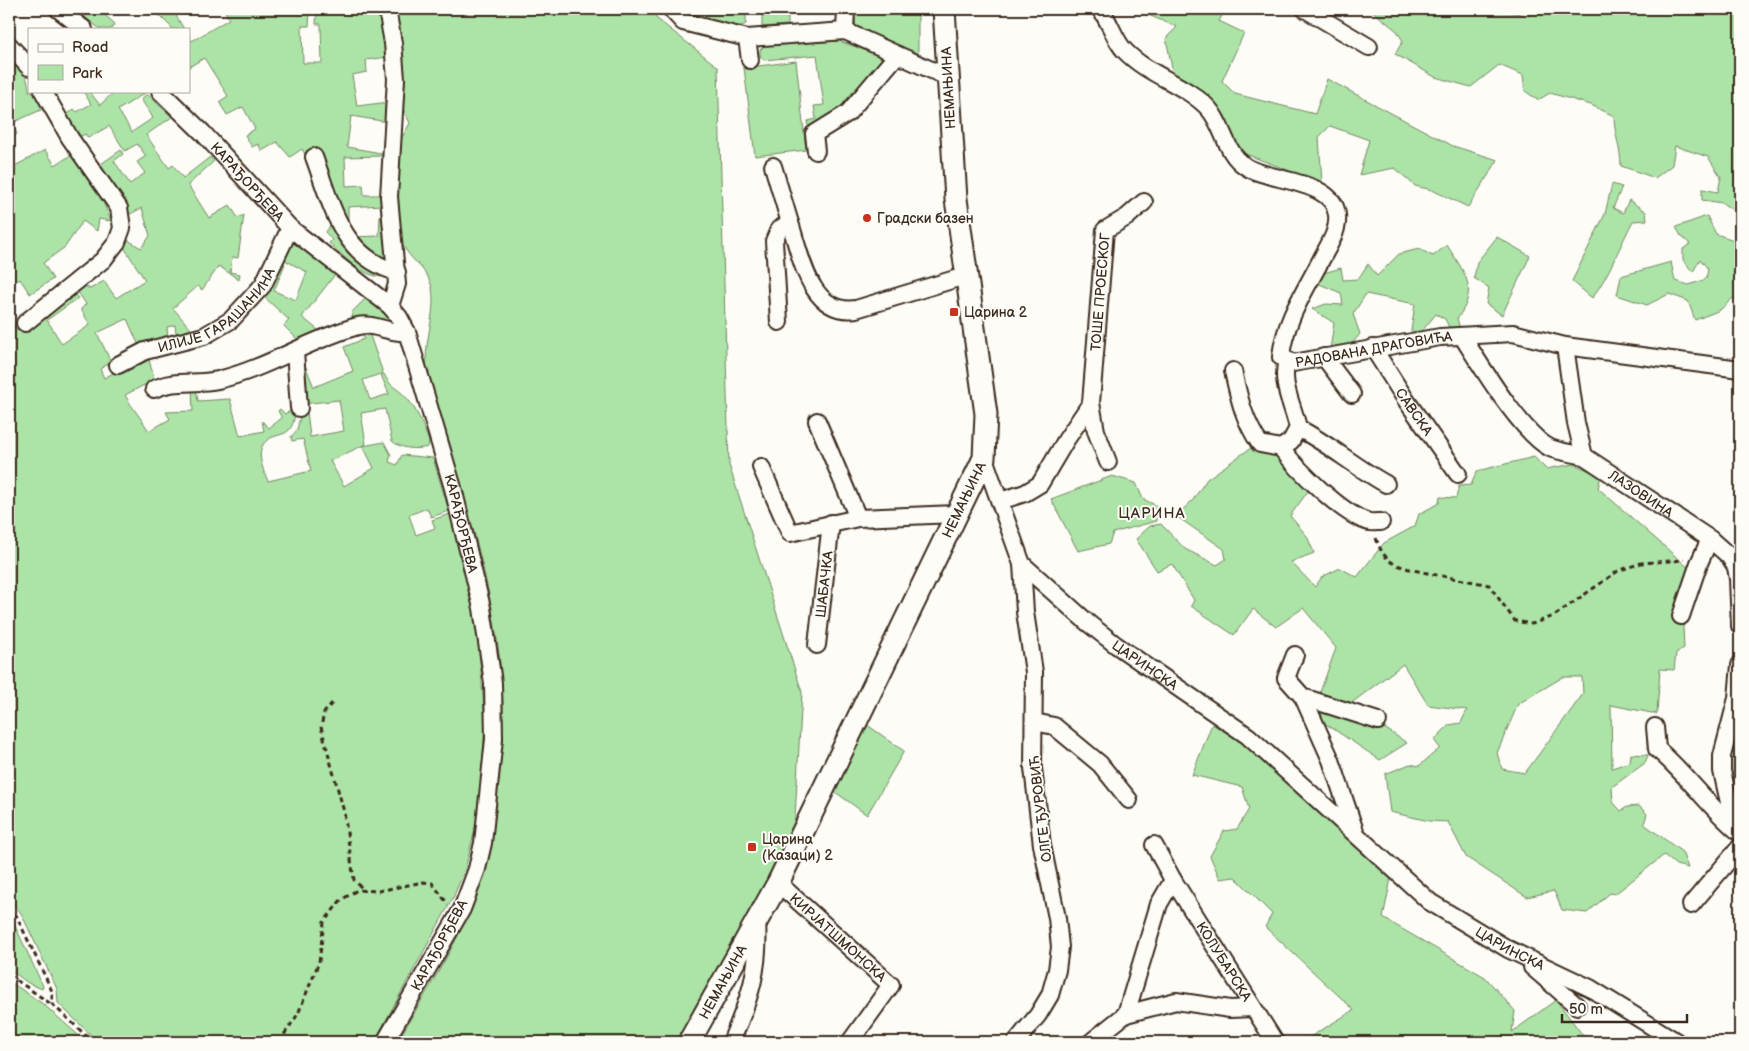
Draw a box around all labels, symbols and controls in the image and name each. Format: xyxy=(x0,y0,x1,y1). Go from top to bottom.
legend xyxy=(28,28,190,92)
text: Road xyxy=(72,38,108,57)
street label: НЕМАЊИНА xyxy=(938,46,959,130)
text: Park xyxy=(72,64,103,83)
street label: КАРАЂОРЂЕВА xyxy=(207,139,288,225)
place label: Градски базен xyxy=(877,210,974,227)
marker: Градски базен xyxy=(861,212,873,224)
street label: ТОШЕ ПРОЕСКОГ xyxy=(1087,232,1114,352)
street label: ИЛИЈЕ ГАРАШАНИНА xyxy=(156,265,279,356)
place label: Царина 2 xyxy=(964,304,1028,321)
marker: Царина 2 xyxy=(948,306,960,318)
street label: РАДОВАНА ДРАГОВИЋА xyxy=(1294,328,1453,371)
street label: САВСКА xyxy=(1392,385,1437,439)
street label: НЕМАЊИНА xyxy=(939,459,990,541)
street label: ЛАЗОВИНА xyxy=(1604,466,1677,522)
street label: КАРАЂОРЂЕВА xyxy=(440,472,481,575)
district label: ЦАРИНА xyxy=(1118,504,1186,523)
street label: ШАБАЧКА xyxy=(812,550,837,619)
street label: ЦАРИНСКА xyxy=(1109,637,1181,694)
street label: ОЛГЕ ЂУРОВИЋ xyxy=(1026,755,1055,863)
place label: Царина (Казаци) 2 xyxy=(762,831,833,864)
marker: Царина (Казаци) 2 xyxy=(746,841,758,853)
street label: КИРЈАТШМОНСКА xyxy=(786,890,890,986)
street label: КАРАЂОРЂЕВА xyxy=(407,896,472,994)
street label: КОЛУБАРСКА xyxy=(1192,919,1255,1005)
street label: ЦАРИНСКА xyxy=(1472,923,1548,974)
street label: НЕМАЊИНА xyxy=(696,941,751,1022)
scale bar xyxy=(1562,991,1686,1023)
text: 50 m xyxy=(1569,1000,1603,1019)

